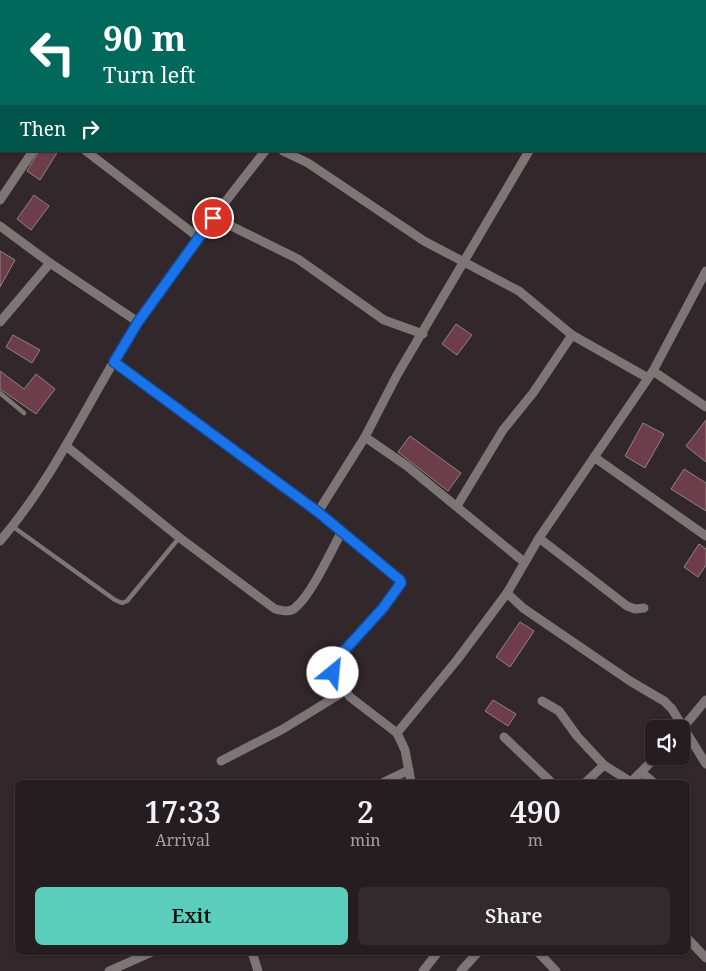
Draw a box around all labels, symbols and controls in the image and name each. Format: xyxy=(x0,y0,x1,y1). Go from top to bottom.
text: 90 m xyxy=(103,14,186,61)
icon: left xyxy=(20,20,85,85)
text: Turn left xyxy=(103,59,195,89)
icon: right xyxy=(76,115,104,143)
text: Then xyxy=(20,116,66,142)
pin xyxy=(192,197,234,239)
icon: arrive xyxy=(199,204,227,232)
position arrow xyxy=(306,646,358,698)
map controls xyxy=(645,720,690,765)
button: sound xyxy=(645,720,690,765)
text: 17:33 xyxy=(144,791,221,832)
text: 2 xyxy=(357,791,374,832)
text: 490 xyxy=(510,791,561,832)
text: Arrival xyxy=(155,829,210,851)
text: min xyxy=(350,829,381,851)
text: m xyxy=(528,829,543,851)
button: Exit xyxy=(35,887,348,945)
button: Share xyxy=(358,887,670,945)

